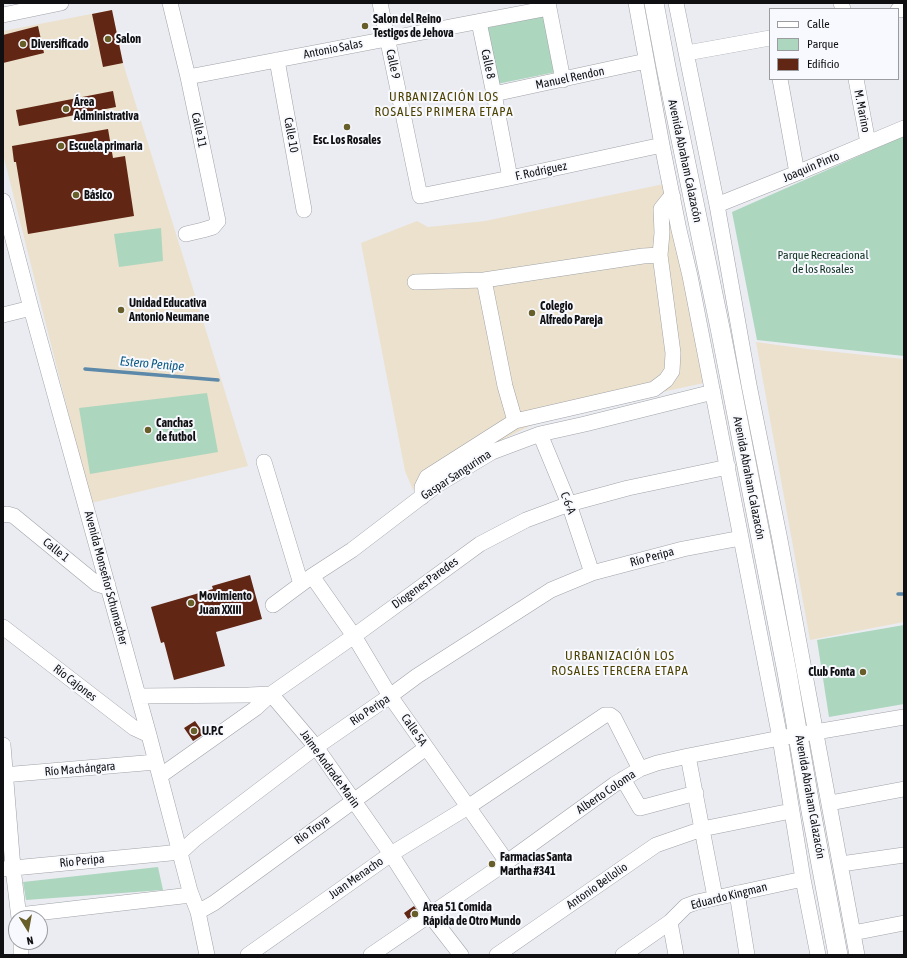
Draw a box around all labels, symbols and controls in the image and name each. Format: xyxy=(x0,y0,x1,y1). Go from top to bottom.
legend xyxy=(769,8,899,80)
place label: Salon del Reino Testigos de Jehova xyxy=(373,12,454,40)
text: Calle xyxy=(807,17,830,31)
marker: Salon del Reino Testigos de Jehova xyxy=(360,21,370,31)
place label: Salon xyxy=(116,32,141,46)
marker: Salon xyxy=(103,34,113,44)
street label: Antonio Salas xyxy=(302,36,364,62)
place label: Diversificado xyxy=(31,37,89,51)
text: Parque xyxy=(807,37,839,51)
marker: Diversificado xyxy=(18,39,28,49)
street label: Calle 9 xyxy=(383,48,403,80)
street label: Calle 8 xyxy=(478,48,498,80)
text: Edificio xyxy=(807,57,839,71)
street label: Manuel Rendon xyxy=(534,64,606,92)
street label: M. Marino xyxy=(851,88,873,134)
district label: URBANIZACIÓN LOS ROSALES PRIMERA ETAPA xyxy=(374,89,514,120)
place label: Área Administrativa xyxy=(74,95,139,123)
street label: Avenida Abraham Calazacón xyxy=(665,98,705,224)
marker: Área Administrativa xyxy=(61,104,71,114)
street label: Calle 11 xyxy=(188,111,210,149)
street label: Calle 10 xyxy=(281,116,301,154)
marker: Esc. Los Rosales xyxy=(342,122,352,132)
place label: Esc. Los Rosales xyxy=(313,133,381,147)
place label: Escuela primaria xyxy=(69,139,143,153)
marker: Escuela primaria xyxy=(56,141,66,151)
street label: Joaquin Pinto xyxy=(781,149,841,185)
street label: F. Rodriguez xyxy=(514,159,568,183)
place label: Básico xyxy=(84,188,112,202)
marker: Básico xyxy=(71,190,81,200)
park label: Parque Recreacional de los Rosales xyxy=(777,248,869,276)
place label: Unidad Educativa Antonio Neumane xyxy=(129,296,209,324)
place label: Colegio Alfredo Pareja xyxy=(540,299,603,327)
marker: Unidad Educativa Antonio Neumane xyxy=(116,305,126,315)
marker: Colegio Alfredo Pareja xyxy=(527,308,537,318)
water label: Estero Penipe xyxy=(119,353,185,375)
street label: Avenida Abraham Calazacón xyxy=(730,415,768,541)
place label: Canchas de futbol xyxy=(156,416,196,444)
marker: Canchas de futbol xyxy=(143,425,153,435)
street label: Gaspar Sangurima xyxy=(418,447,494,503)
street label: C-6-A xyxy=(557,490,579,516)
street label: Avenida Monseñor Schumacher xyxy=(81,509,131,647)
street label: Calle 1 xyxy=(40,535,72,565)
street label: Río Peripa xyxy=(628,544,676,570)
street label: Diogenes Paredes xyxy=(389,554,461,612)
place label: Movimiento Juan XXIII xyxy=(199,589,252,617)
marker: Movimiento Juan XXIII xyxy=(186,598,196,608)
district label: URBANIZACIÓN LOS ROSALES TERCERA ETAPA xyxy=(551,648,689,679)
street label: Río Cajones xyxy=(51,662,99,704)
place label: Club Fonta xyxy=(808,665,855,679)
marker: Club Fonta xyxy=(858,667,868,677)
street label: Río Peripa xyxy=(347,691,393,729)
street label: Calle 5A xyxy=(398,711,430,749)
place label: U.P.C xyxy=(202,724,223,738)
marker: U.P.C xyxy=(189,726,199,736)
street label: Jaime Andrade Marin xyxy=(297,727,363,811)
street label: Avenida Abraham Calazacón xyxy=(792,734,828,860)
street label: Río Machángara xyxy=(44,759,116,779)
street label: Alberto Coloma xyxy=(574,767,638,817)
street label: Río Troya xyxy=(292,812,332,848)
place label: Farmacias Santa Martha #341 xyxy=(500,850,572,878)
street label: Río Peripa xyxy=(59,851,105,871)
street label: Juan Menacho xyxy=(326,854,386,902)
marker: Farmacias Santa Martha #341 xyxy=(487,859,497,869)
street label: Antonio Bellolio xyxy=(564,860,630,912)
street label: Eduardo Kingman xyxy=(689,880,769,912)
place label: Area 51 Comida Rápida de Otro Mundo xyxy=(423,900,521,928)
marker: Area 51 Comida Rápida de Otro Mundo xyxy=(410,909,420,919)
north arrow xyxy=(8,910,48,950)
text: N xyxy=(26,934,34,947)

